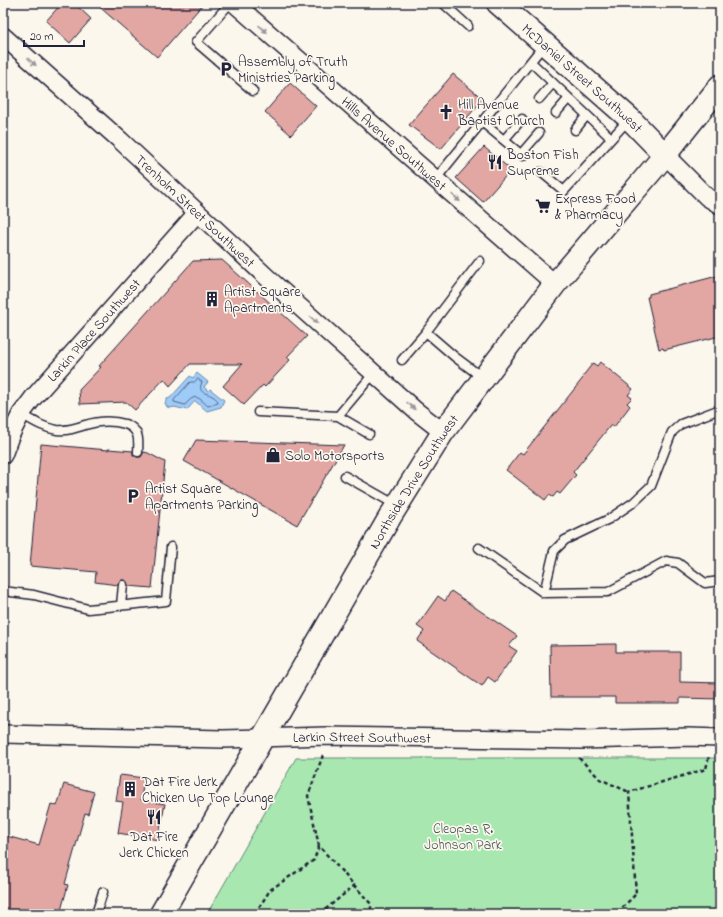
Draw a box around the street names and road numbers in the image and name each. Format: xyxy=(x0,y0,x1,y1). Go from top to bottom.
street label: McDaniel Street Southwest xyxy=(516,19,647,139)
street label: Hills Avenue Southwest xyxy=(336,92,451,197)
street label: Trenholm Street Southwest xyxy=(130,150,260,273)
street label: Larkin Place Southwest xyxy=(43,274,147,387)
street label: Northside Drive Southwest xyxy=(365,410,465,553)
street label: Larkin Street Southwest xyxy=(293,727,431,750)

